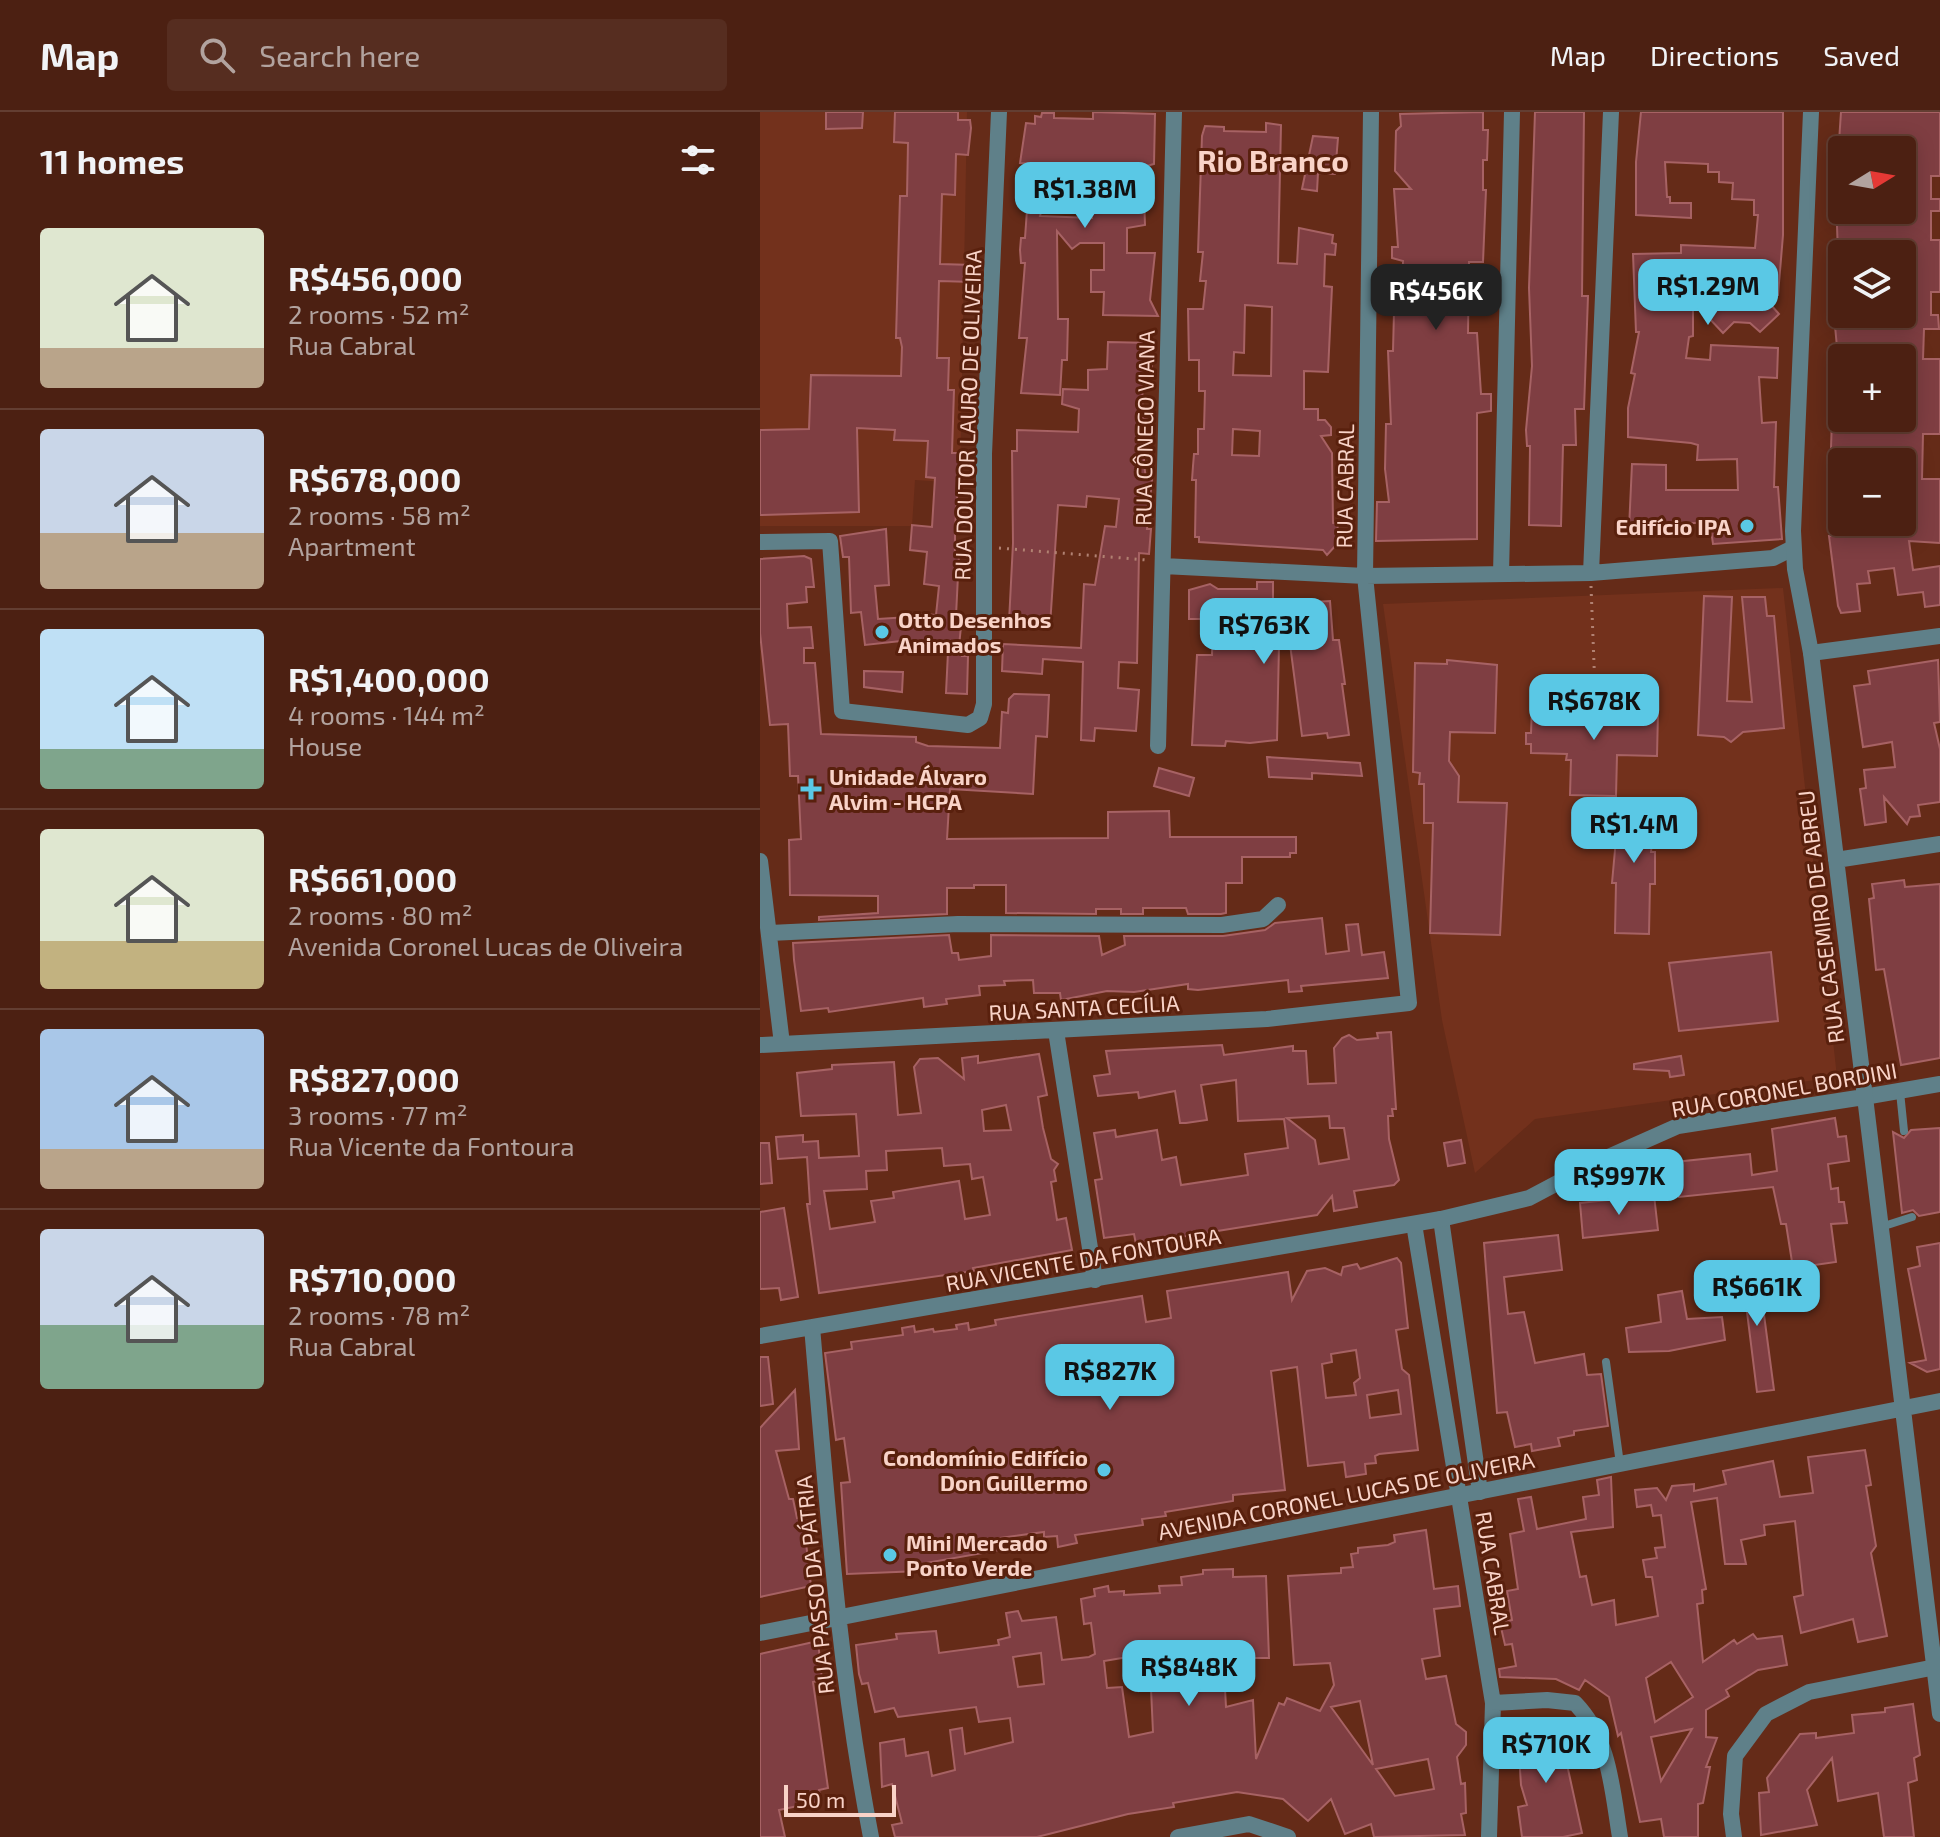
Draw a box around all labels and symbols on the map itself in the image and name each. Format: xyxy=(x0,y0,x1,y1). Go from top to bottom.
north arrow xyxy=(1828,136,1916,224)
district label: Rio Branco xyxy=(1197,142,1349,178)
pin: R$1.38M xyxy=(1011,162,1159,230)
street label: RUA DOUTOR LAURO DE OLIVEIRA xyxy=(948,249,986,581)
pin: R$1.29M xyxy=(1634,259,1782,327)
pin: R$456K xyxy=(1371,264,1501,332)
street label: RUA CÔNEGO VIANA xyxy=(1129,330,1159,526)
street label: RUA CABRAL xyxy=(1330,423,1358,549)
place label: Edifício IPA xyxy=(1615,513,1732,539)
marker: Edifício IPA xyxy=(1738,517,1756,535)
pin: R$763K xyxy=(1199,598,1329,666)
place label: Otto Desenhos Animados xyxy=(898,606,1052,657)
marker: Otto Desenhos Animados xyxy=(873,623,891,641)
pin: R$678K xyxy=(1529,674,1659,742)
place label: Unidade Álvaro Alvim - HCPA xyxy=(829,763,987,814)
marker: Unidade Álvaro Alvim - HCPA xyxy=(800,778,822,800)
street label: RUA CASEMIRO DE ABREU xyxy=(1792,789,1848,1045)
pin: R$1.4M xyxy=(1569,797,1699,865)
street label: RUA SANTA CECÍLIA xyxy=(988,989,1180,1025)
street label: RUA CORONEL BORDINI xyxy=(1669,1056,1899,1122)
pin: R$997K xyxy=(1554,1149,1684,1217)
street label: RUA VICENTE DA FONTOURA xyxy=(943,1222,1223,1296)
pin: R$661K xyxy=(1692,1260,1822,1328)
pin: R$827K xyxy=(1045,1344,1175,1412)
place label: Condomínio Edifício Don Guillermo xyxy=(883,1444,1088,1495)
street label: AVENIDA CORONEL LUCAS DE OLIVEIRA xyxy=(1156,1446,1537,1544)
marker: Condomínio Edifício Don Guillermo xyxy=(1095,1461,1113,1479)
street label: RUA PASSO DA PÁTRIA xyxy=(790,1474,838,1695)
street label: RUA CABRAL xyxy=(1471,1509,1517,1637)
place label: Mini Mercado Ponto Verde xyxy=(906,1529,1048,1580)
marker: Mini Mercado Ponto Verde xyxy=(881,1546,899,1564)
pin: R$848K xyxy=(1124,1640,1254,1708)
pin: R$710K xyxy=(1481,1717,1611,1785)
scale bar xyxy=(784,1781,896,1817)

